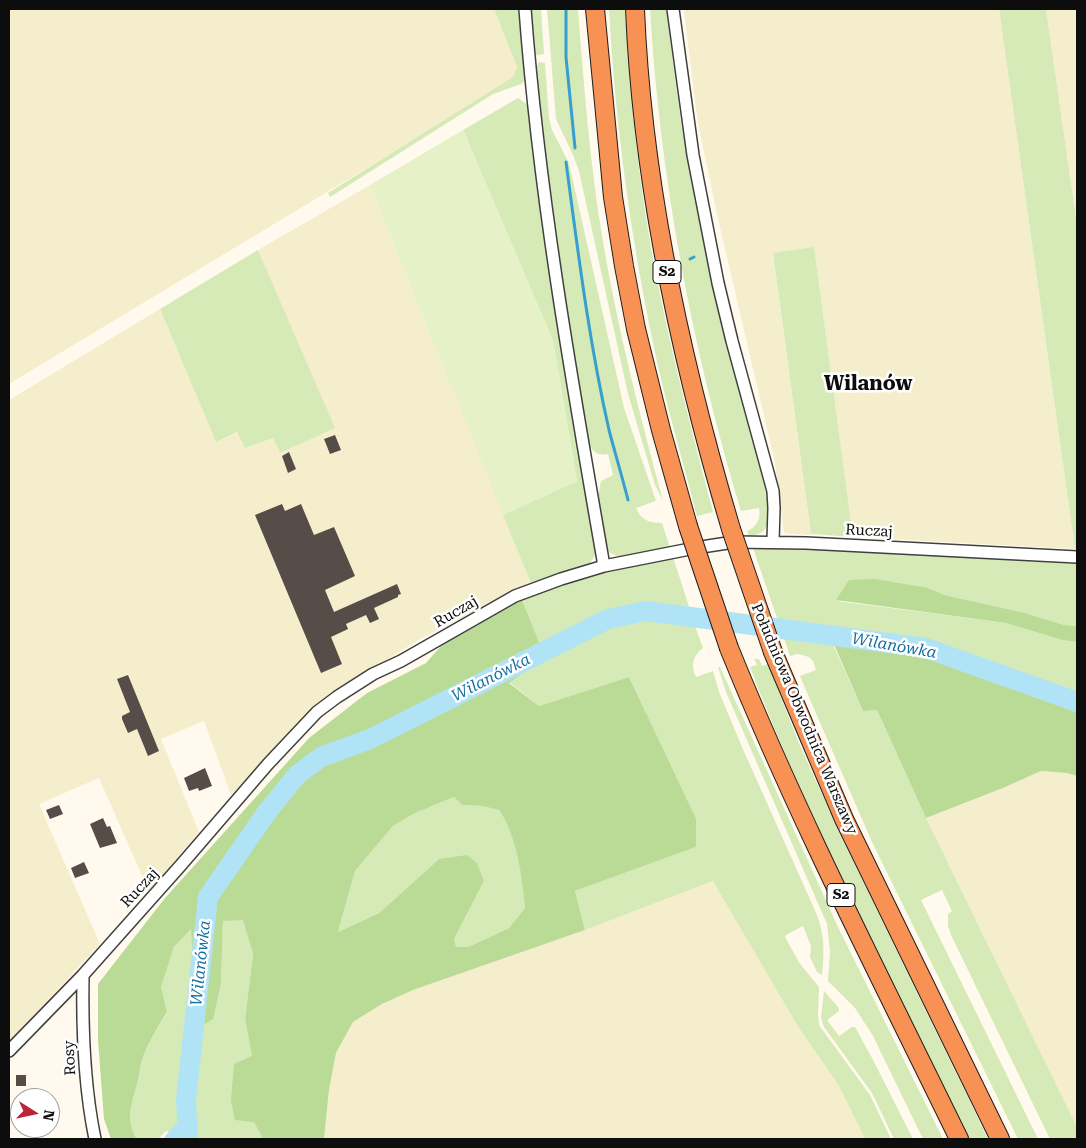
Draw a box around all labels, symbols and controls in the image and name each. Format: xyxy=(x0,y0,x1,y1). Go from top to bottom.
road number: S2 xyxy=(653,260,681,284)
district label: Wilanów xyxy=(824,372,912,396)
street label: Ruczaj xyxy=(845,521,893,541)
street label: Ruczaj xyxy=(431,592,481,632)
street label: Południowa Obwodnica Warszawy xyxy=(747,601,861,837)
water label: Wilanówka xyxy=(850,629,938,663)
water label: Wilanówka xyxy=(448,650,534,706)
street label: Ruczaj xyxy=(117,864,163,912)
road number: S2 xyxy=(827,884,855,906)
water label: Wilanówka xyxy=(187,919,215,1007)
street label: Rosy xyxy=(60,1040,80,1076)
north arrow xyxy=(10,1088,60,1138)
text: N xyxy=(40,1109,58,1122)

